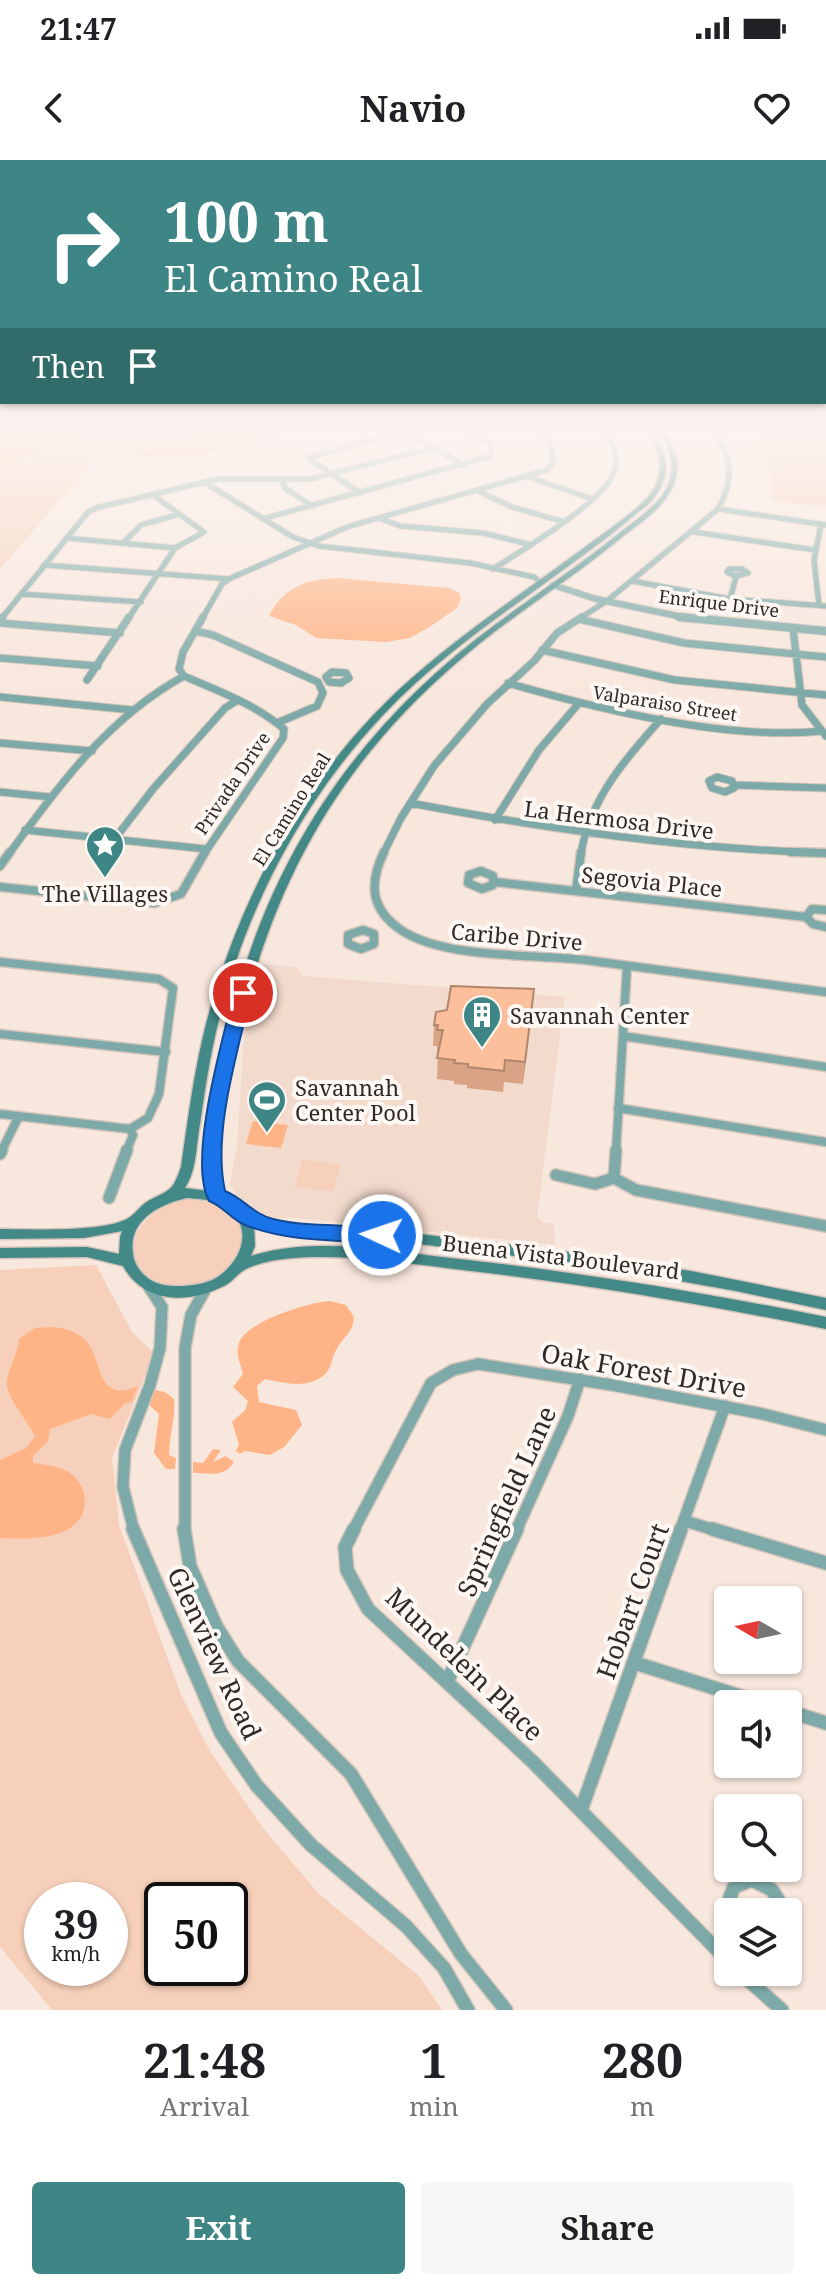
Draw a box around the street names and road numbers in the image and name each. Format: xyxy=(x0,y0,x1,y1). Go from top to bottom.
street label: Enrique Drive xyxy=(657,584,781,622)
street label: Valparaiso Street xyxy=(591,680,739,726)
street label: Privada Drive xyxy=(189,727,275,839)
street label: El Camino Real xyxy=(247,747,336,870)
street label: La Hermosa Drive xyxy=(522,792,716,846)
street label: Segovia Place xyxy=(580,859,724,903)
street label: Caribe Drive xyxy=(450,915,584,957)
street label: Buena Vista Boulevard xyxy=(441,1227,682,1285)
street label: Oak Forest Drive xyxy=(539,1334,749,1406)
street label: Springfield Lane xyxy=(448,1400,564,1602)
street label: Hobart Court xyxy=(587,1518,677,1684)
street label: Glenview Road xyxy=(159,1561,271,1745)
street label: Mundelein Place xyxy=(378,1579,552,1749)

